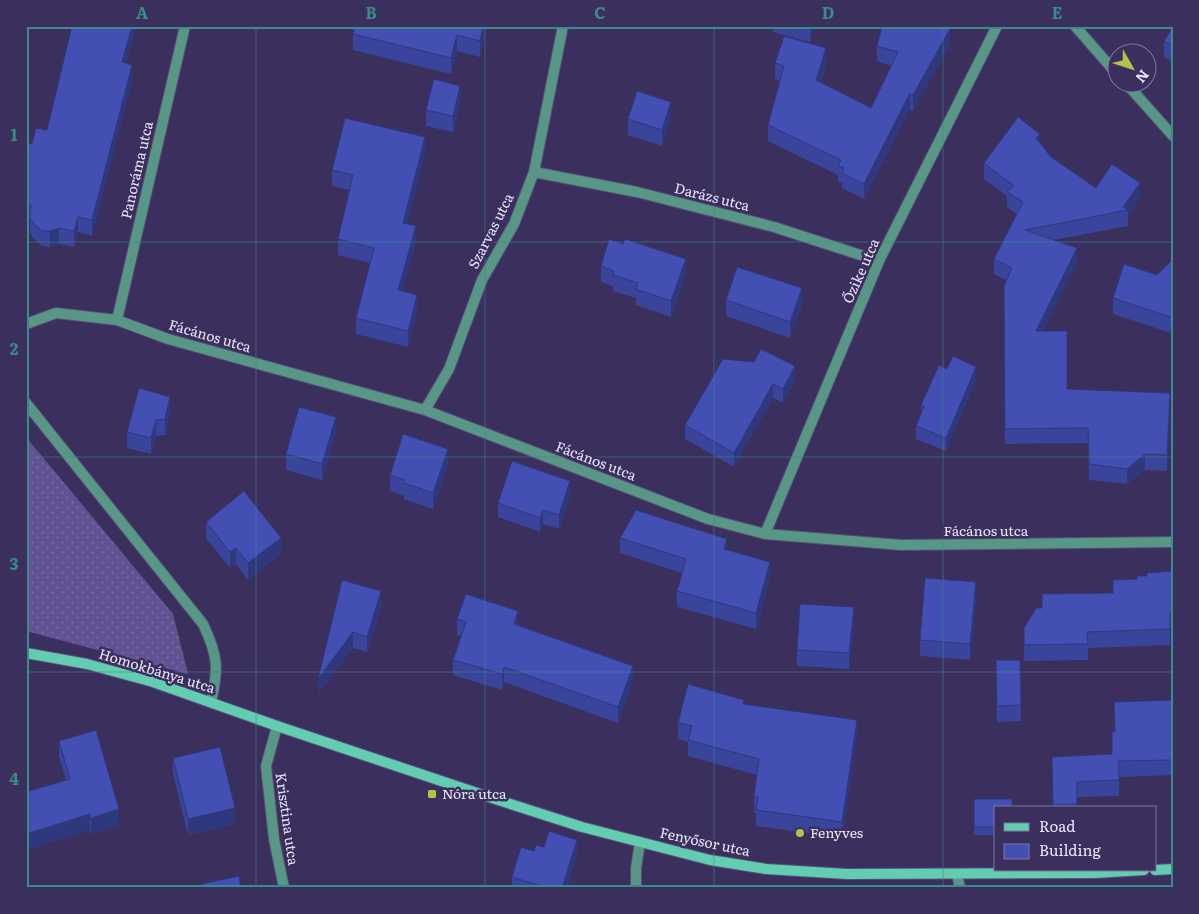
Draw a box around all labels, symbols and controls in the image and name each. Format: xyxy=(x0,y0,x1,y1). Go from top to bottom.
text: A xyxy=(136,0,148,24)
text: B xyxy=(365,0,377,24)
text: C xyxy=(594,0,606,24)
text: D xyxy=(822,0,834,24)
text: E xyxy=(1052,0,1063,24)
north arrow xyxy=(1106,42,1156,92)
text: N xyxy=(1131,66,1154,88)
street label: Panoráma utca xyxy=(115,119,157,221)
text: 1 xyxy=(11,122,18,146)
street label: Darázs utca xyxy=(673,177,752,215)
street label: Szarvas utca xyxy=(462,189,518,272)
street label: Őzike utca xyxy=(837,235,883,306)
street label: Fácános utca xyxy=(167,314,254,356)
text: 2 xyxy=(10,336,19,360)
street label: Fácános utca xyxy=(553,436,640,485)
street label: Fácános utca xyxy=(944,520,1029,540)
text: 3 xyxy=(10,551,19,575)
street label: Homokbánya utca xyxy=(97,643,218,697)
text: 4 xyxy=(9,766,19,790)
street label: Krisztina utca xyxy=(272,771,304,867)
place label: Nóra utca xyxy=(442,783,507,803)
marker: Nóra utca xyxy=(426,788,438,800)
legend xyxy=(994,806,1156,872)
text: Road xyxy=(1039,814,1075,837)
street label: Fenyősor utca xyxy=(658,822,753,860)
place label: Fenyves xyxy=(810,822,863,842)
marker: Fenyves xyxy=(794,827,806,839)
text: Building xyxy=(1039,838,1101,861)

